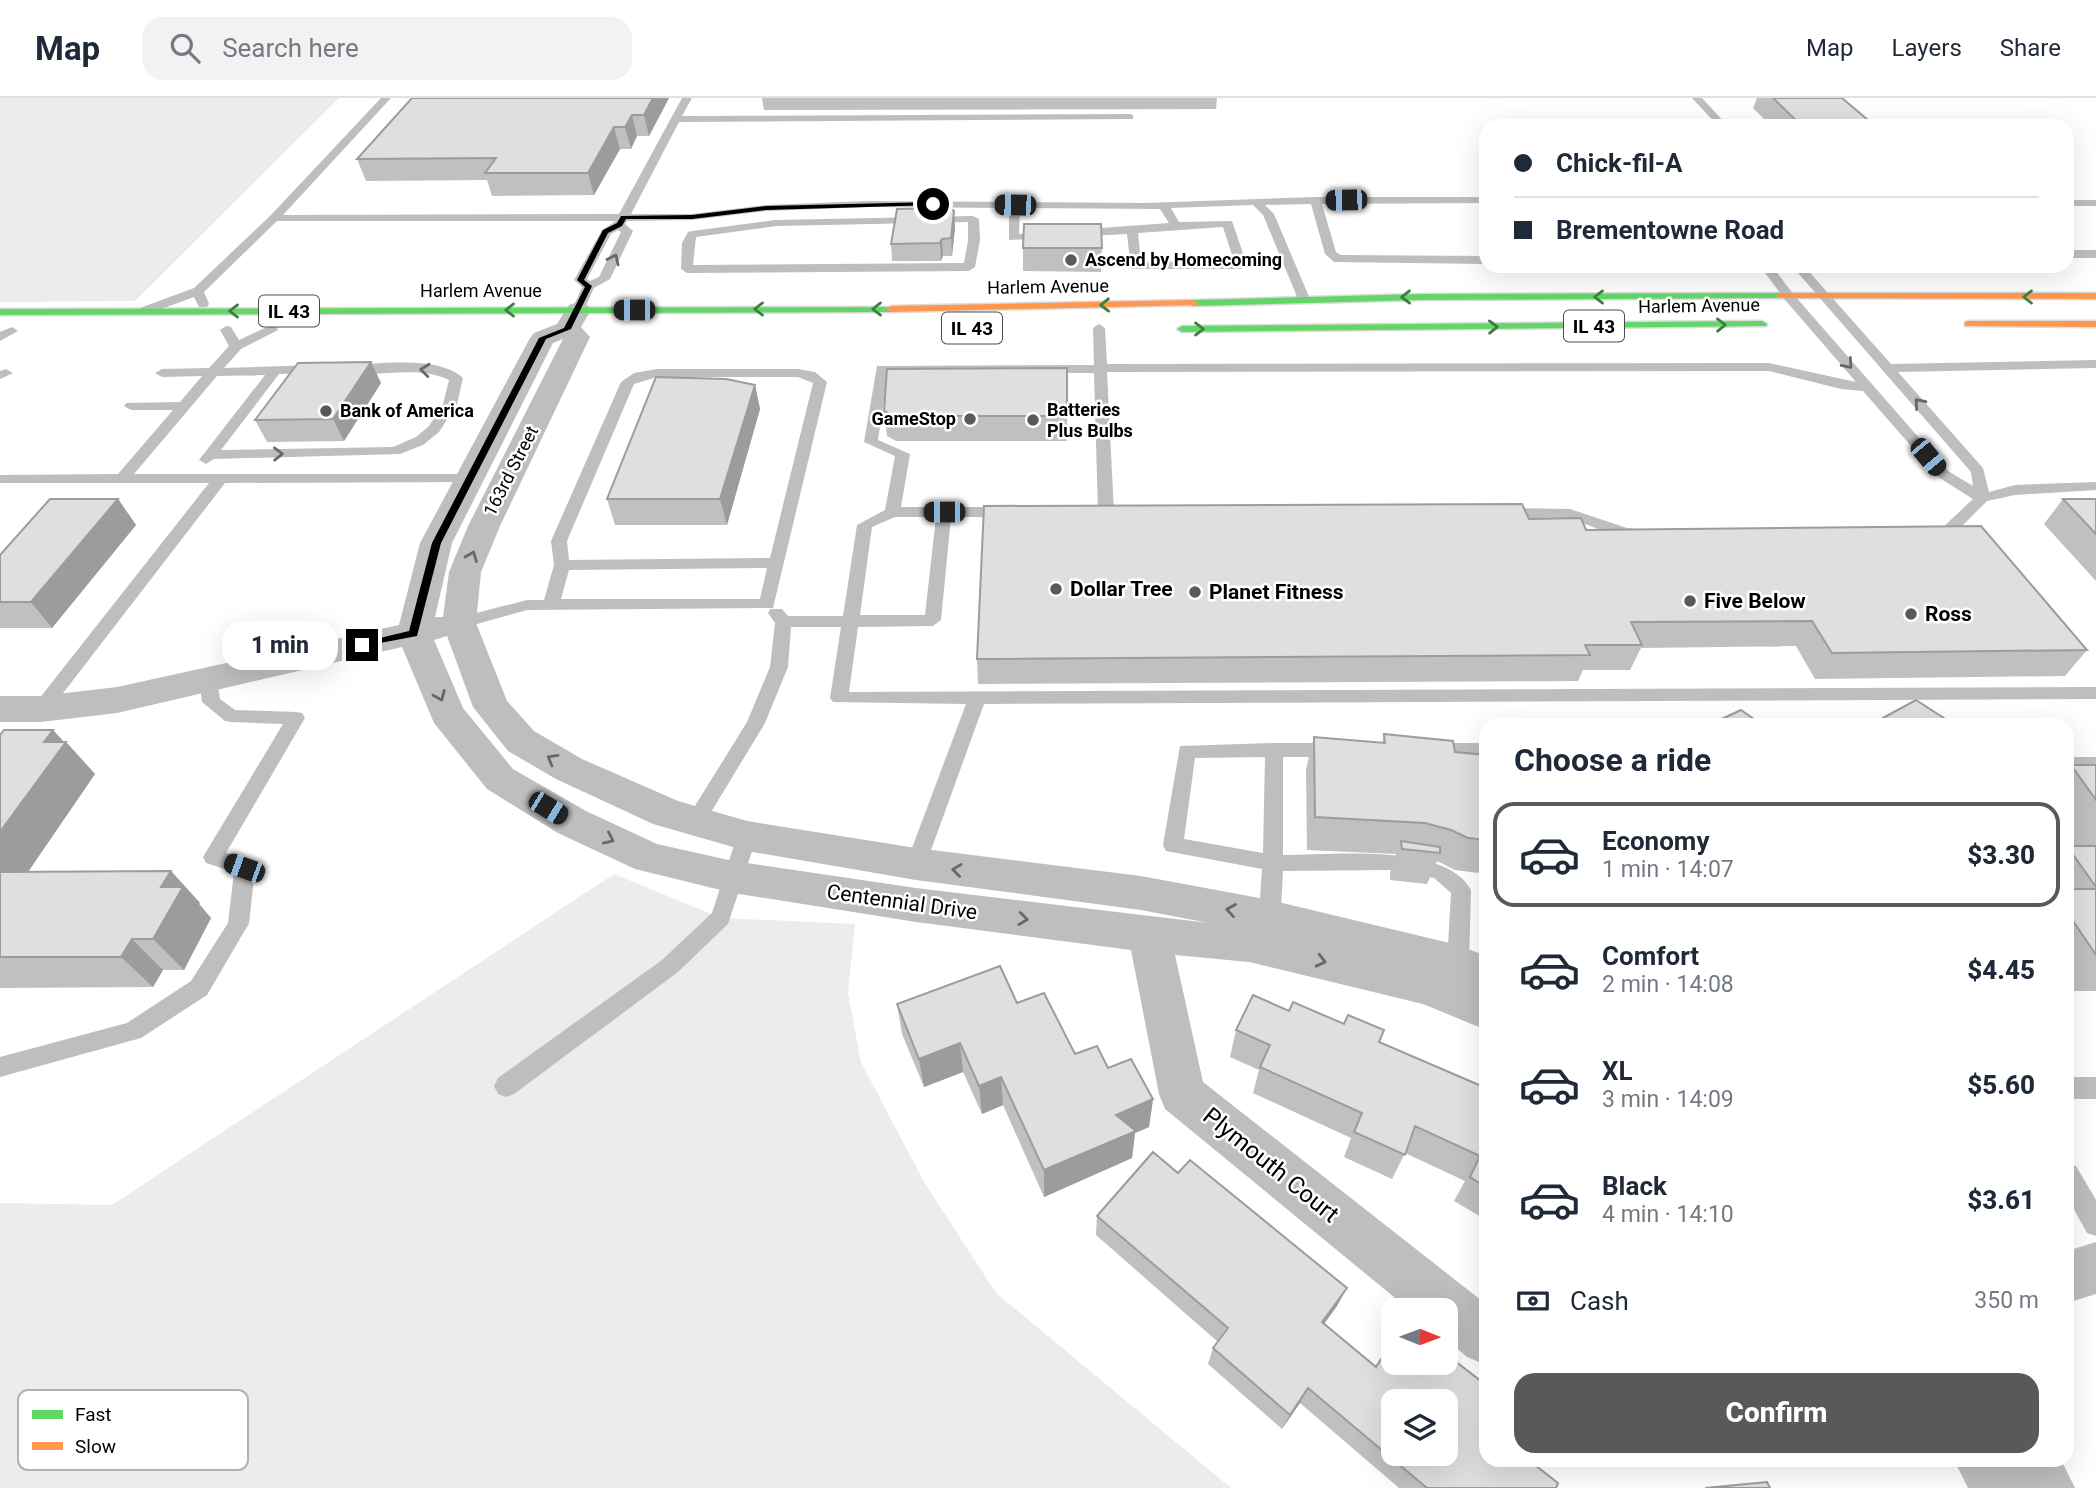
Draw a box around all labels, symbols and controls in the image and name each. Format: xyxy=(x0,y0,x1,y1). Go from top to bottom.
search box xyxy=(142,17,632,80)
text: Map xyxy=(35,29,100,68)
icon: search xyxy=(166,29,204,67)
text: Search here xyxy=(222,33,359,63)
text: Map xyxy=(1806,34,1854,62)
text: Layers xyxy=(1892,34,1962,62)
text: Share xyxy=(2000,34,2061,62)
text: Chick-fil-A xyxy=(1556,148,1683,178)
route start xyxy=(917,188,949,220)
car xyxy=(1325,189,1368,211)
car xyxy=(994,194,1037,216)
text: Brementowne Road xyxy=(1556,215,1784,245)
place label: Ascend by Homecoming xyxy=(1085,249,1282,270)
marker: Ascend by Homecoming xyxy=(1063,252,1079,268)
one-way arrow xyxy=(606,253,620,266)
street label: Harlem Avenue xyxy=(987,275,1109,298)
street label: Harlem Avenue xyxy=(420,280,542,301)
one-way arrow xyxy=(1400,289,1411,305)
one-way arrow xyxy=(1593,289,1604,305)
one-way arrow xyxy=(2022,289,2033,305)
street label: Harlem Avenue xyxy=(1638,294,1760,317)
road number: IL 43 xyxy=(259,295,319,326)
one-way arrow xyxy=(1099,297,1110,313)
car xyxy=(614,300,656,321)
one-way arrow xyxy=(872,301,882,317)
one-way arrow xyxy=(504,302,515,318)
one-way arrow xyxy=(753,302,764,317)
one-way arrow xyxy=(228,303,238,319)
road number: IL 43 xyxy=(1564,310,1624,342)
road number: IL 43 xyxy=(942,312,1002,344)
one-way arrow xyxy=(1716,317,1727,332)
one-way arrow xyxy=(1489,319,1499,335)
one-way arrow xyxy=(1194,321,1204,337)
one-way arrow xyxy=(1840,356,1852,369)
one-way arrow xyxy=(419,363,430,378)
one-way arrow xyxy=(1915,398,1927,411)
place label: Batteries Plus Bulbs xyxy=(1047,399,1133,441)
place label: Bank of America xyxy=(340,400,474,421)
marker: Bank of America xyxy=(318,403,334,419)
place label: GameStop xyxy=(872,408,956,429)
marker: GameStop xyxy=(962,411,978,427)
marker: Batteries Plus Bulbs xyxy=(1025,412,1041,428)
street label: 163rd Street xyxy=(479,422,542,519)
car xyxy=(1907,434,1950,480)
one-way arrow xyxy=(274,446,284,462)
car xyxy=(924,502,966,523)
one-way arrow xyxy=(463,551,477,563)
place label: Dollar Tree xyxy=(1070,577,1173,601)
place label: Planet Fitness xyxy=(1209,580,1344,604)
marker: Dollar Tree xyxy=(1048,581,1064,597)
marker: Planet Fitness xyxy=(1187,584,1203,600)
place label: Five Below xyxy=(1704,589,1806,613)
marker: Five Below xyxy=(1682,593,1698,609)
place label: Ross xyxy=(1925,602,1972,626)
marker: Ross xyxy=(1903,606,1919,622)
callout: 1 min xyxy=(222,620,338,670)
route end xyxy=(346,629,378,661)
text: 1 min xyxy=(251,632,309,659)
one-way arrow xyxy=(432,689,446,702)
text: Choose a ride xyxy=(1514,741,1711,779)
one-way arrow xyxy=(547,754,559,767)
car xyxy=(525,788,572,828)
icon: car xyxy=(1518,823,1581,886)
text: Economy xyxy=(1602,826,1709,856)
one-way arrow xyxy=(602,831,614,845)
text: $3.30 xyxy=(1967,840,2035,870)
car xyxy=(221,851,268,885)
text: 1 min · 14:07 xyxy=(1602,856,1734,883)
one-way arrow xyxy=(952,862,963,877)
street label: Centennial Drive xyxy=(825,880,979,924)
one-way arrow xyxy=(1225,903,1237,918)
one-way arrow xyxy=(1018,911,1029,926)
icon: car xyxy=(1518,938,1581,1001)
text: Comfort xyxy=(1602,941,1699,971)
one-way arrow xyxy=(1315,953,1327,967)
text: $4.45 xyxy=(1967,955,2035,985)
text: 2 min · 14:08 xyxy=(1602,971,1734,998)
icon: car xyxy=(1518,1053,1581,1116)
text: XL xyxy=(1602,1056,1633,1086)
text: $5.60 xyxy=(1967,1070,2035,1100)
text: 3 min · 14:09 xyxy=(1602,1086,1734,1113)
street label: Plymouth Court xyxy=(1198,1102,1345,1228)
icon: car xyxy=(1518,1168,1581,1231)
text: Black xyxy=(1602,1171,1667,1201)
text: $3.61 xyxy=(1967,1185,2035,1215)
text: 4 min · 14:10 xyxy=(1602,1201,1734,1228)
icon: cash xyxy=(1514,1282,1552,1320)
text: Cash xyxy=(1570,1286,1629,1316)
text: 350 m xyxy=(1974,1287,2039,1314)
north arrow xyxy=(1381,1298,1458,1376)
map controls xyxy=(1381,1298,1458,1466)
button: Confirm xyxy=(1514,1373,2039,1453)
button: layers xyxy=(1381,1389,1458,1466)
legend xyxy=(18,1390,248,1470)
text: Fast xyxy=(75,1403,112,1426)
text: Slow xyxy=(75,1435,116,1458)

